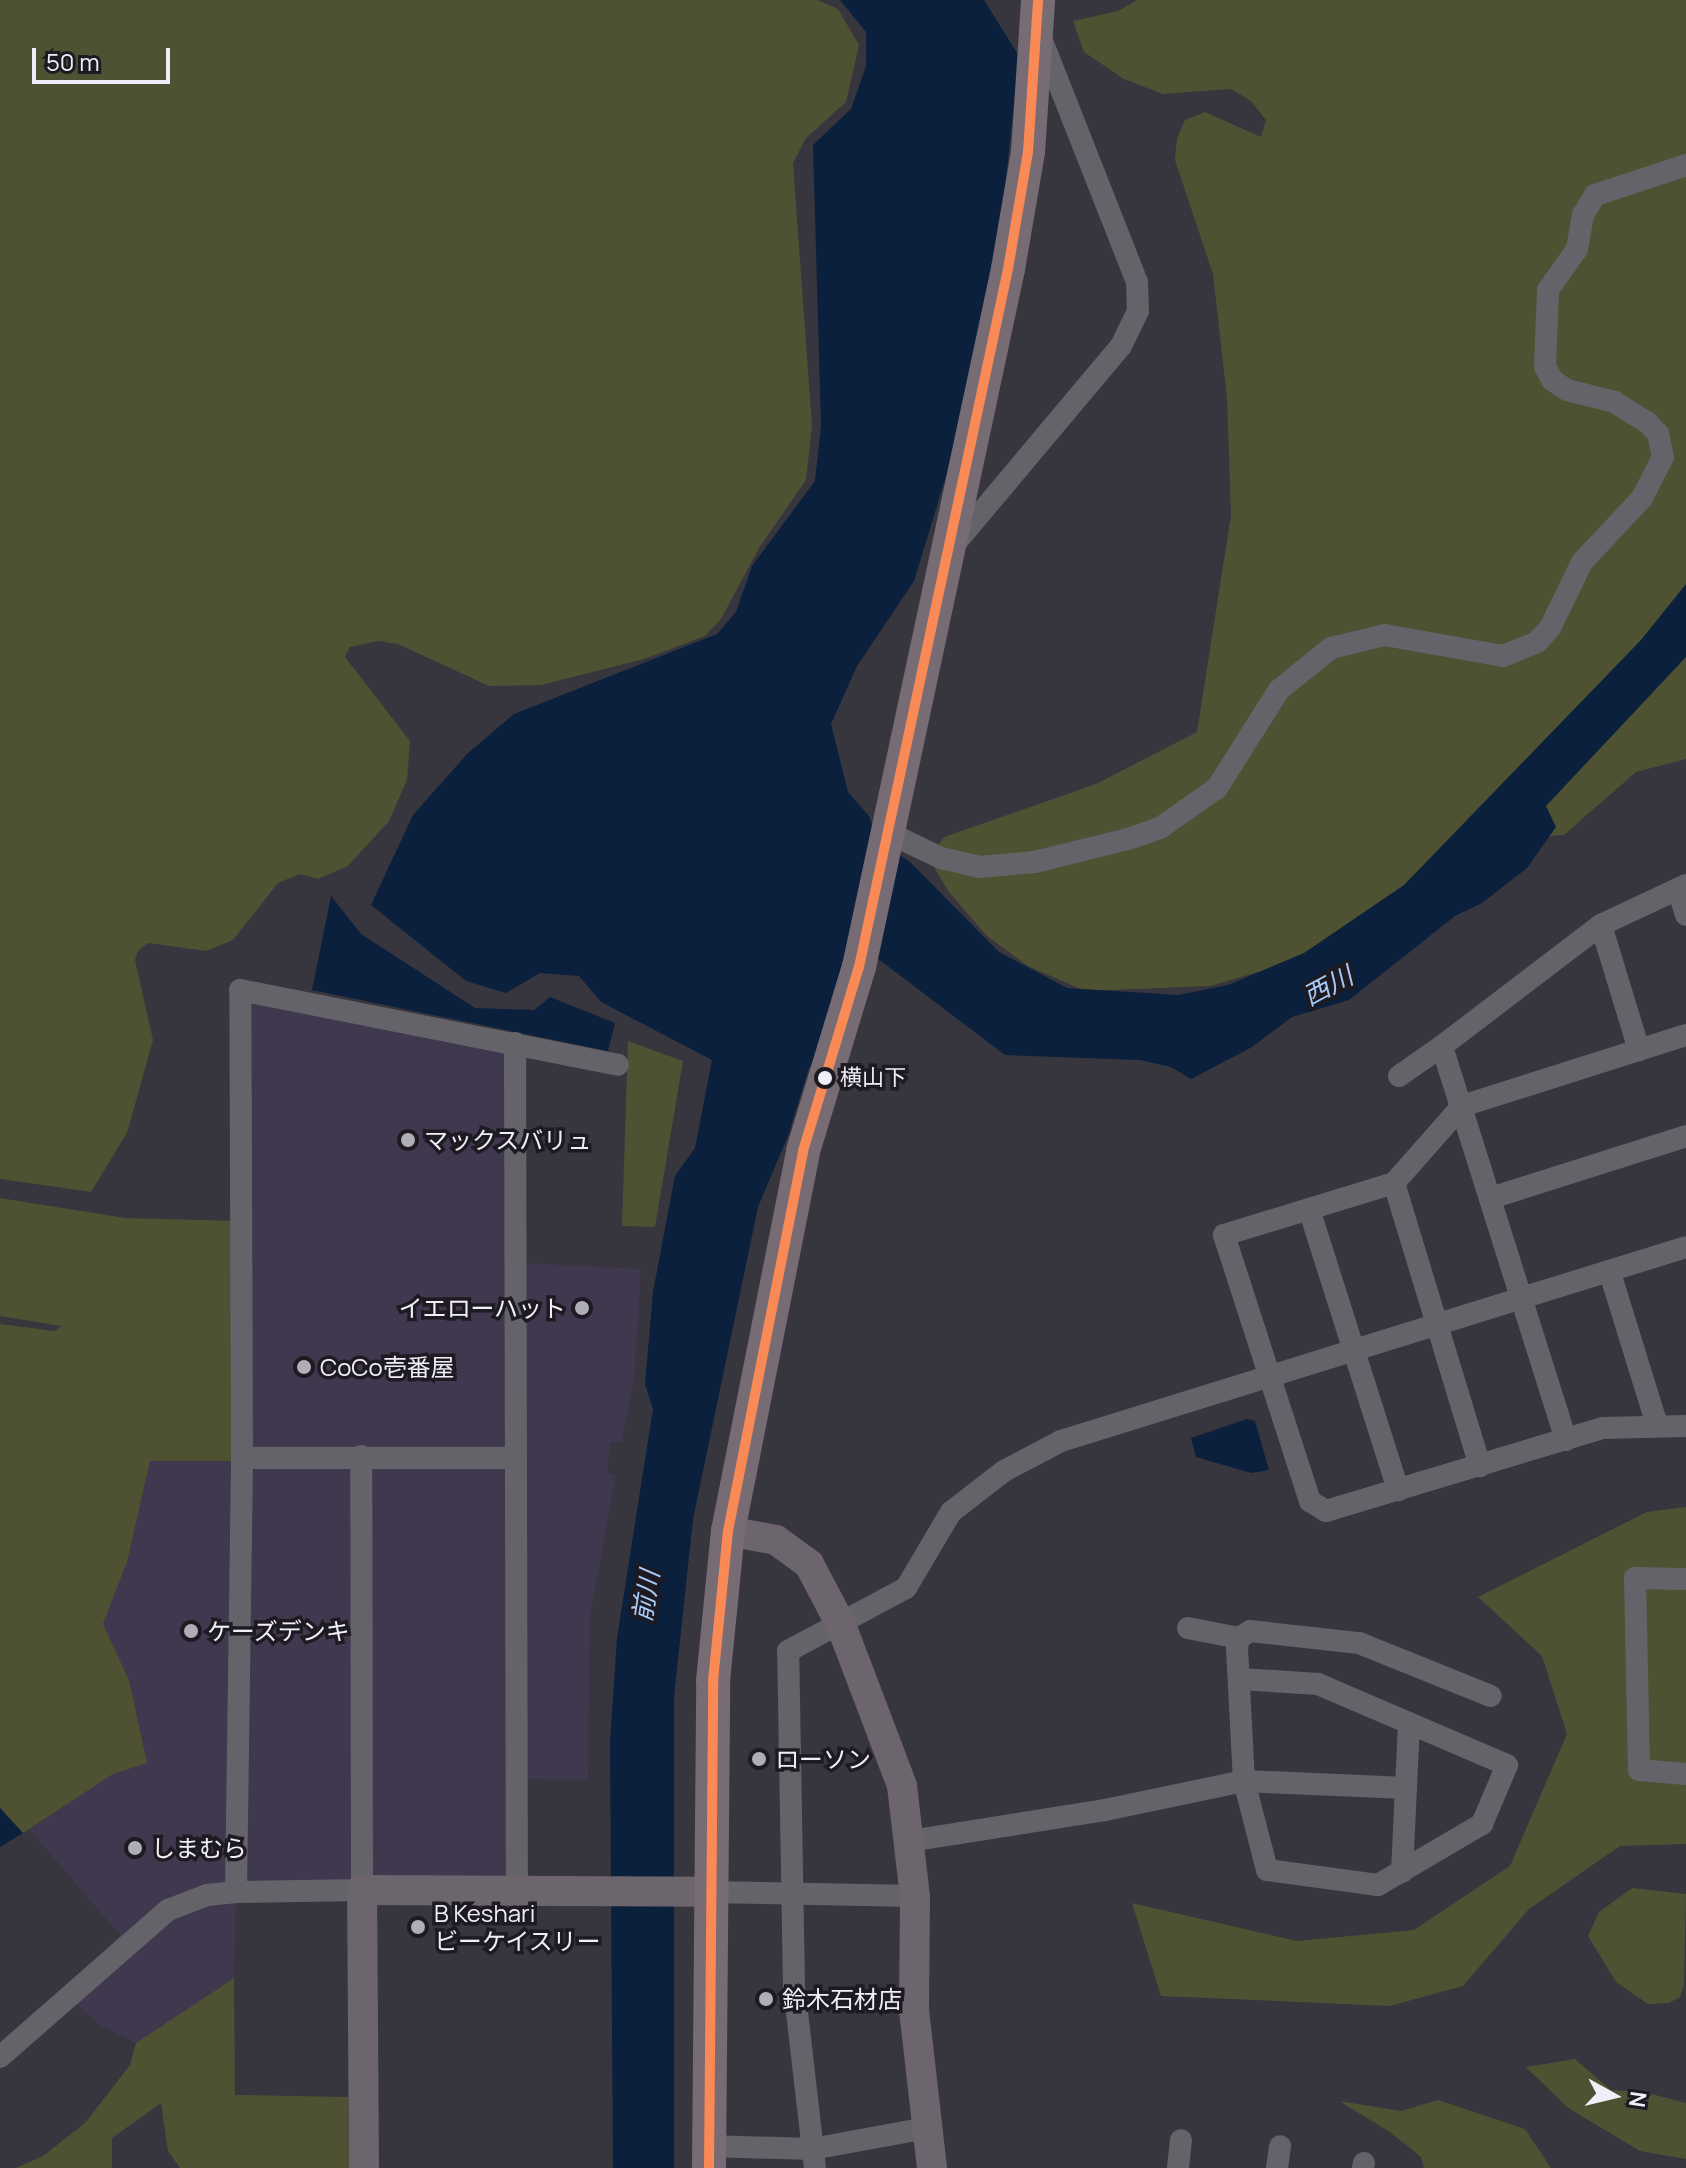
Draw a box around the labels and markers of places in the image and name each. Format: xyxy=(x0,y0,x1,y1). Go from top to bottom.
place label: 横山下 xyxy=(840,1065,906,1091)
marker: 横山下 xyxy=(817,1070,833,1086)
place label: マックスバリュ xyxy=(424,1126,592,1154)
marker: マックスバリュ xyxy=(399,1131,417,1149)
place label: イエローハット xyxy=(398,1294,566,1322)
marker: イエローハット xyxy=(573,1299,591,1317)
place label: CoCo壱番屋 xyxy=(320,1353,455,1381)
marker: CoCo壱番屋 xyxy=(295,1358,313,1376)
place label: ケーズデンキ xyxy=(207,1617,351,1645)
marker: ケーズデンキ xyxy=(182,1622,200,1640)
place label: ローソン xyxy=(775,1745,871,1773)
marker: ローソン xyxy=(750,1750,768,1768)
place label: しまむら xyxy=(151,1834,247,1862)
marker: しまむら xyxy=(126,1839,144,1857)
place label: B Keshari ビーケイスリー xyxy=(434,1899,602,1955)
marker: B Keshari ビーケイスリー xyxy=(409,1918,427,1936)
place label: 鈴木石材店 xyxy=(782,1985,902,2013)
marker: 鈴木石材店 xyxy=(757,1990,775,2008)

